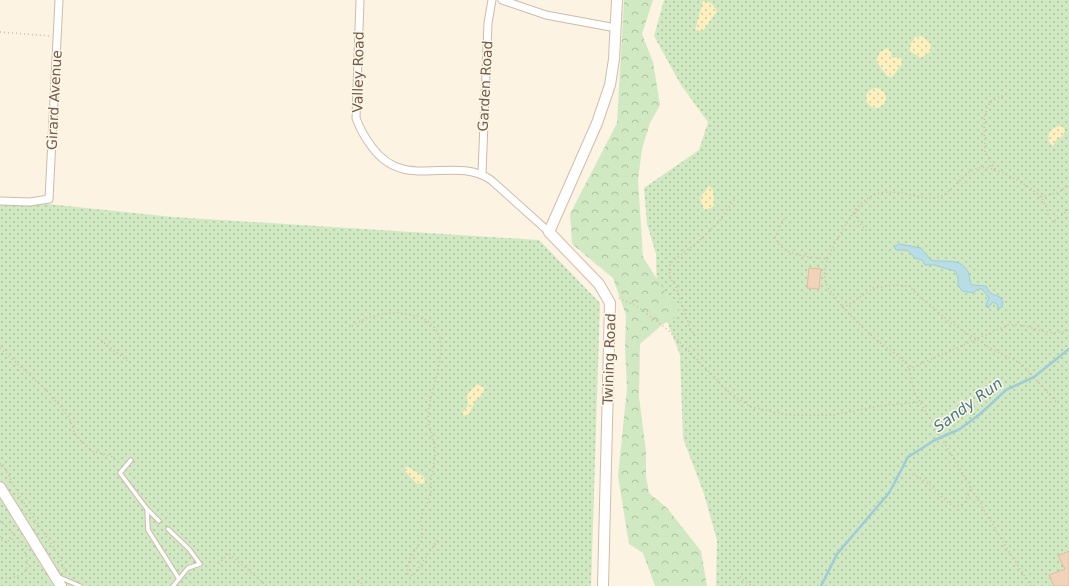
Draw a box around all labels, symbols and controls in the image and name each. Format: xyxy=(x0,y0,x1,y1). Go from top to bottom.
street label: Valley Road xyxy=(349,31,367,113)
street label: Garden Road xyxy=(475,40,495,132)
street label: Girard Avenue xyxy=(43,50,65,150)
street label: Twining Road xyxy=(599,313,619,406)
water label: Sandy Run xyxy=(930,374,1006,436)

